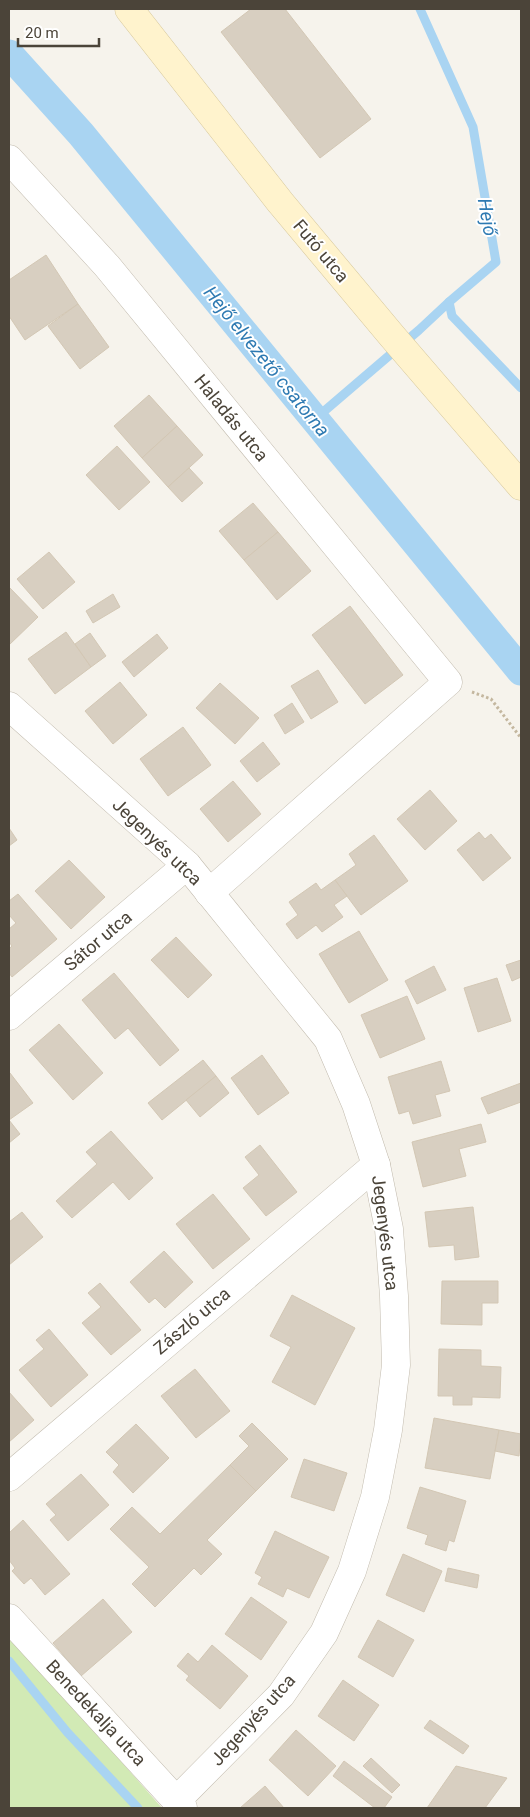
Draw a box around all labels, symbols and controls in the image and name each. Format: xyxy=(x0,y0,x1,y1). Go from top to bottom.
scale bar xyxy=(18,15,99,47)
text: 20 m xyxy=(25,24,59,42)
water label: Hejő xyxy=(473,196,502,238)
street label: Futó utca xyxy=(289,215,354,286)
water label: Hejő elvezető csatorna xyxy=(199,281,334,441)
street label: Haladás utca xyxy=(190,370,273,465)
street label: Jegenyés utca xyxy=(108,794,206,889)
street label: Sátor utca xyxy=(60,906,136,975)
street label: Jegenyés utca xyxy=(368,1174,403,1292)
street label: Zászló utca xyxy=(149,1283,234,1359)
street label: Benedekalja utca xyxy=(42,1655,151,1770)
street label: Jegenyés utca xyxy=(206,1670,299,1770)

